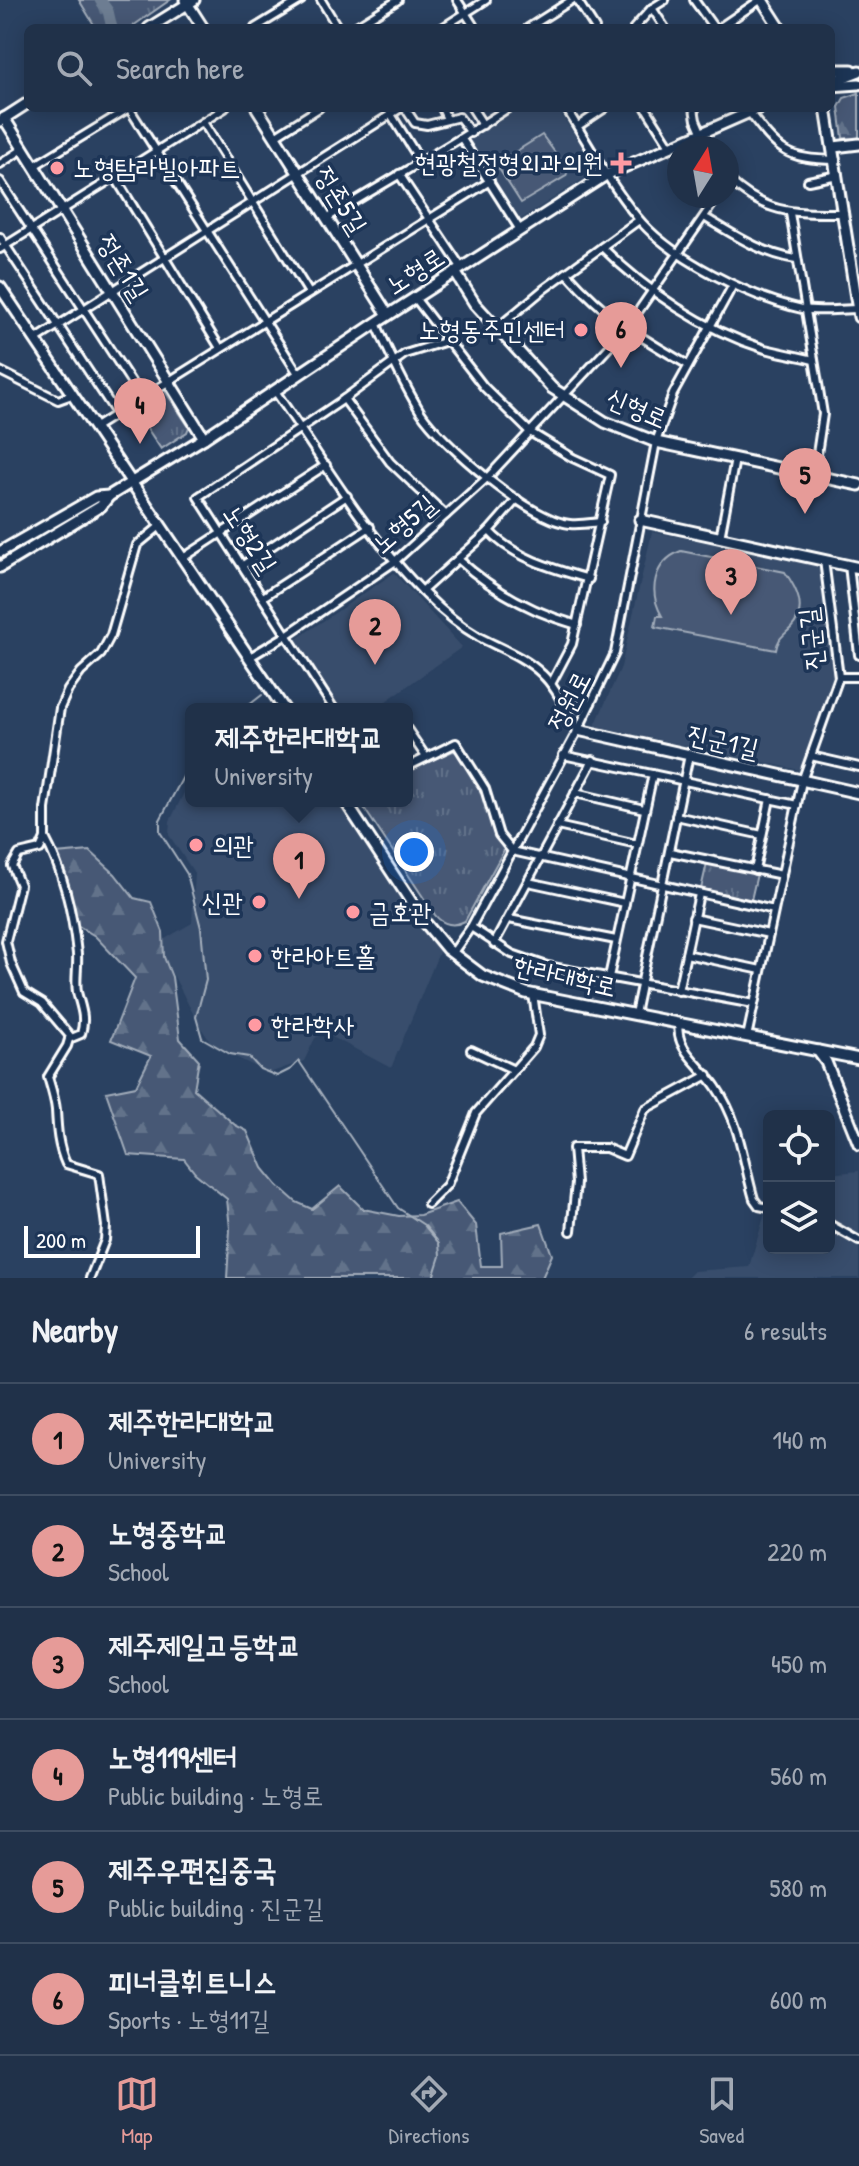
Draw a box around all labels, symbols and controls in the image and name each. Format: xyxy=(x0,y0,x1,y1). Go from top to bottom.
search box xyxy=(24,24,835,112)
icon: search xyxy=(52,46,96,90)
text: Search here xyxy=(116,48,244,88)
north arrow xyxy=(667,136,739,208)
place label: 현광철정형외과의원 xyxy=(415,145,603,180)
place label: 노형탐라빌아파트 xyxy=(73,150,240,185)
marker: 현광철정형외과의원 xyxy=(610,152,632,174)
marker: 노형탐라빌아파트 xyxy=(48,159,66,177)
street label: 정존5길 xyxy=(307,159,376,240)
street label: 정존1길 xyxy=(89,227,157,307)
street label: 노형로 xyxy=(379,239,451,302)
pin: 6 xyxy=(595,302,647,368)
place label: 노형동주민센터 xyxy=(419,312,565,347)
marker: 노형동주민센터 xyxy=(572,321,590,339)
pin: 4 xyxy=(114,378,166,444)
street label: 신형로 xyxy=(601,379,673,436)
pin: 5 xyxy=(779,448,831,514)
street label: 노형5길 xyxy=(364,486,443,561)
street label: 노형2길 xyxy=(215,498,286,580)
pin: 3 xyxy=(705,549,757,615)
pin: 2 xyxy=(349,599,401,665)
street label: 진군길 xyxy=(790,606,831,672)
street label: 정원로 xyxy=(539,665,598,737)
popup xyxy=(185,703,413,807)
street label: 진군1길 xyxy=(684,715,762,766)
text: 제주한라대학교 xyxy=(215,717,383,757)
text: University xyxy=(215,758,313,793)
place label: 의관 xyxy=(212,827,254,862)
your location xyxy=(394,832,434,872)
pin: 1 xyxy=(273,833,325,899)
marker: 의관 xyxy=(187,836,205,854)
place label: 신관 xyxy=(201,884,243,919)
marker: 신관 xyxy=(250,893,268,911)
place label: 금호관 xyxy=(369,894,432,929)
marker: 금호관 xyxy=(344,903,362,921)
place label: 한라아트홀 xyxy=(271,938,376,973)
marker: 한라아트홀 xyxy=(246,947,264,965)
street label: 한라대학로 xyxy=(510,947,620,1004)
place label: 한라학사 xyxy=(271,1007,355,1042)
marker: 한라학사 xyxy=(246,1016,264,1034)
map controls xyxy=(763,1110,835,1254)
button: locate xyxy=(763,1110,835,1182)
button: layers xyxy=(763,1182,835,1254)
scale bar xyxy=(24,1222,200,1258)
text: 200 m xyxy=(36,1225,86,1255)
text: Nearby xyxy=(32,1307,118,1353)
text: 6 results xyxy=(744,1313,827,1348)
text: 제주한라대학교 xyxy=(108,1401,277,1441)
text: 1 xyxy=(53,1422,63,1457)
text: 140 m xyxy=(773,1422,827,1457)
text: University xyxy=(108,1442,206,1477)
text: 노형중학교 xyxy=(108,1513,229,1553)
text: 2 xyxy=(52,1534,64,1569)
text: 220 m xyxy=(767,1534,827,1569)
text: School xyxy=(108,1554,169,1589)
text: 제주제일고등학교 xyxy=(108,1625,301,1665)
text: 3 xyxy=(52,1646,64,1681)
text: 450 m xyxy=(771,1646,827,1681)
text: School xyxy=(108,1666,169,1701)
text: 노형119센터 xyxy=(108,1737,237,1777)
text: 4 xyxy=(53,1758,63,1793)
text: 560 m xyxy=(770,1758,827,1793)
text: Public building · 노형로 xyxy=(108,1778,324,1813)
text: 제주우편집중국 xyxy=(108,1849,277,1889)
text: 5 xyxy=(53,1870,64,1905)
text: 580 m xyxy=(769,1870,827,1905)
text: Public building · 진군길 xyxy=(108,1890,324,1925)
text: 피너클휘트니스 xyxy=(108,1961,277,2001)
text: 6 xyxy=(53,1982,63,2017)
text: 600 m xyxy=(770,1982,827,2017)
text: Sports · 노형11길 xyxy=(108,2002,269,2037)
tab: Map xyxy=(115,2072,159,2150)
tab: Directions xyxy=(389,2072,470,2150)
tab: Saved xyxy=(699,2072,744,2150)

